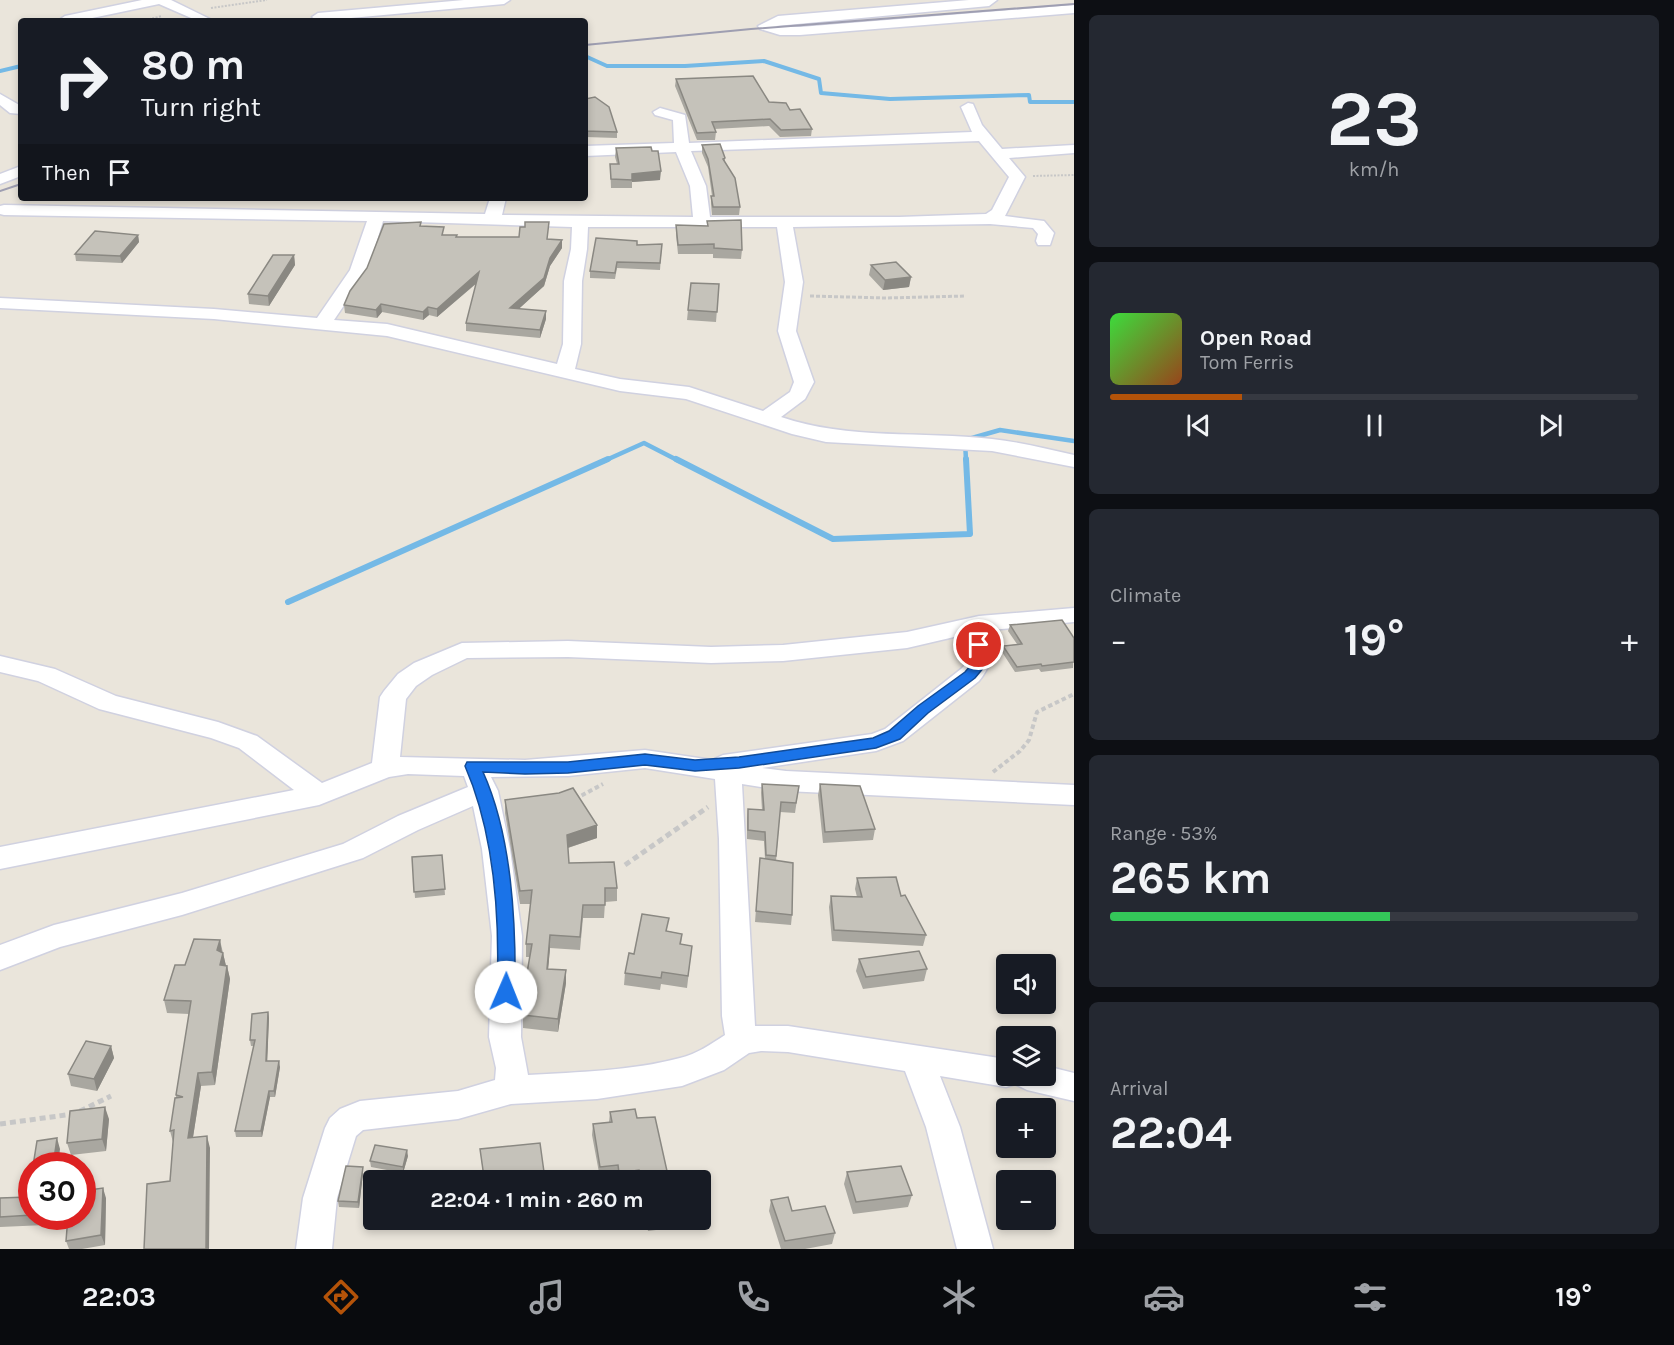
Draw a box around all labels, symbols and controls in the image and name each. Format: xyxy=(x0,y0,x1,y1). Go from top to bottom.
text: 80 m xyxy=(141,40,245,90)
icon: right xyxy=(42,42,120,120)
text: 23 xyxy=(1326,73,1422,165)
text: Turn right xyxy=(141,91,261,123)
icon: arrive xyxy=(103,156,136,189)
text: km/h xyxy=(1349,158,1399,181)
text: Then xyxy=(42,160,91,186)
text: Open Road xyxy=(1200,325,1312,351)
text: Tom Ferris xyxy=(1200,351,1294,374)
icon: previous xyxy=(1182,409,1215,442)
icon: pause xyxy=(1358,409,1391,442)
icon: next xyxy=(1534,409,1567,442)
text: Climate xyxy=(1110,584,1181,607)
text: 19° xyxy=(1344,614,1404,666)
pin xyxy=(953,619,1004,670)
text: − xyxy=(1110,621,1127,659)
text: + xyxy=(1621,621,1638,659)
icon: arrive xyxy=(962,628,995,661)
text: Range · 53% xyxy=(1110,822,1218,845)
text: 265 km xyxy=(1110,852,1271,904)
map controls xyxy=(996,954,1056,1230)
button: sound xyxy=(996,954,1056,1014)
position arrow xyxy=(474,960,538,1024)
button: layers xyxy=(996,1026,1056,1086)
text: Arrival xyxy=(1110,1077,1169,1100)
button: + xyxy=(996,1098,1056,1158)
text: 22:04 xyxy=(1110,1107,1232,1159)
speed limit sign: 30 xyxy=(18,1152,96,1230)
button: − xyxy=(996,1170,1056,1230)
text: 22:04 · 1 min · 260 m xyxy=(430,1187,644,1213)
icon: directions xyxy=(320,1276,362,1318)
icon: music xyxy=(526,1276,568,1318)
icon: phone xyxy=(732,1276,774,1318)
icon: climate xyxy=(938,1276,980,1318)
icon: car xyxy=(1143,1276,1185,1318)
icon: filters xyxy=(1349,1276,1391,1318)
text: 22:03 xyxy=(82,1281,156,1313)
text: 19° xyxy=(1555,1281,1592,1313)

